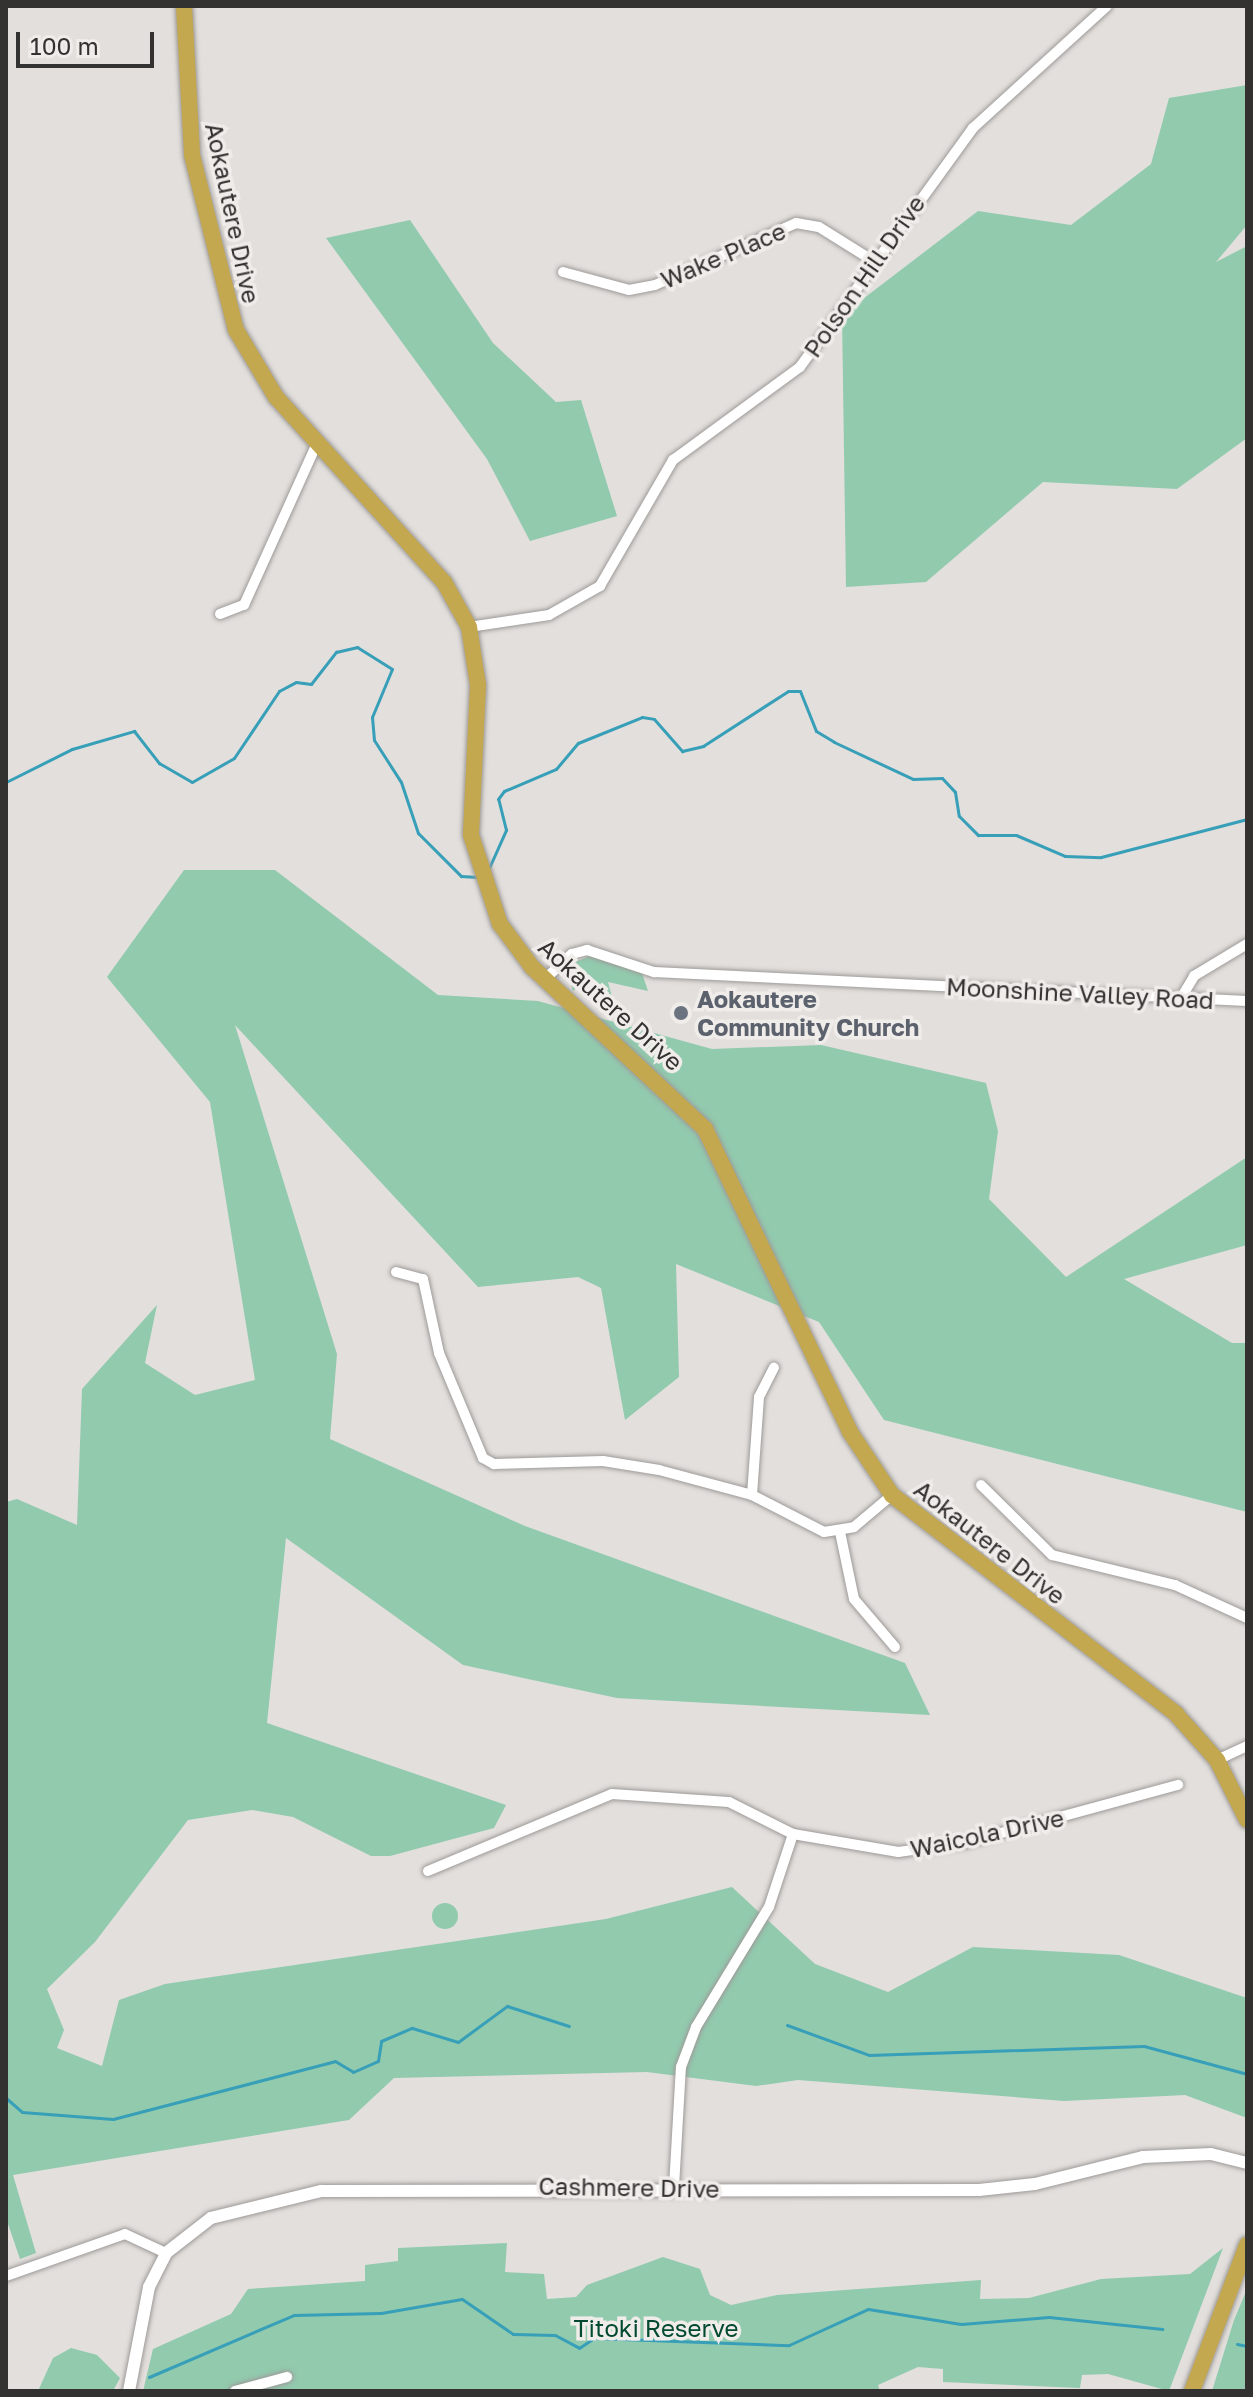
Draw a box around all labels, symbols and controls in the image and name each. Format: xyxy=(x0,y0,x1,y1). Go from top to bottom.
scale bar xyxy=(20,16,158,66)
text: 100 m xyxy=(30,31,99,60)
street label: Aokautere Drive xyxy=(200,120,266,306)
street label: Polson Hill Drive xyxy=(797,190,931,362)
street label: Wake Place xyxy=(656,216,790,294)
street label: Aokautere Drive xyxy=(533,932,689,1076)
street label: Moonshine Valley Road xyxy=(946,972,1214,1014)
place label: Aokautere Community Church xyxy=(697,985,919,1041)
marker: Aokautere Community Church xyxy=(672,1004,690,1022)
street label: Aokautere Drive xyxy=(909,1474,1071,1610)
street label: Waicola Drive xyxy=(908,1803,1066,1863)
street label: Cashmere Drive xyxy=(538,2171,720,2203)
park label: Titoki Reserve xyxy=(574,2314,738,2342)

